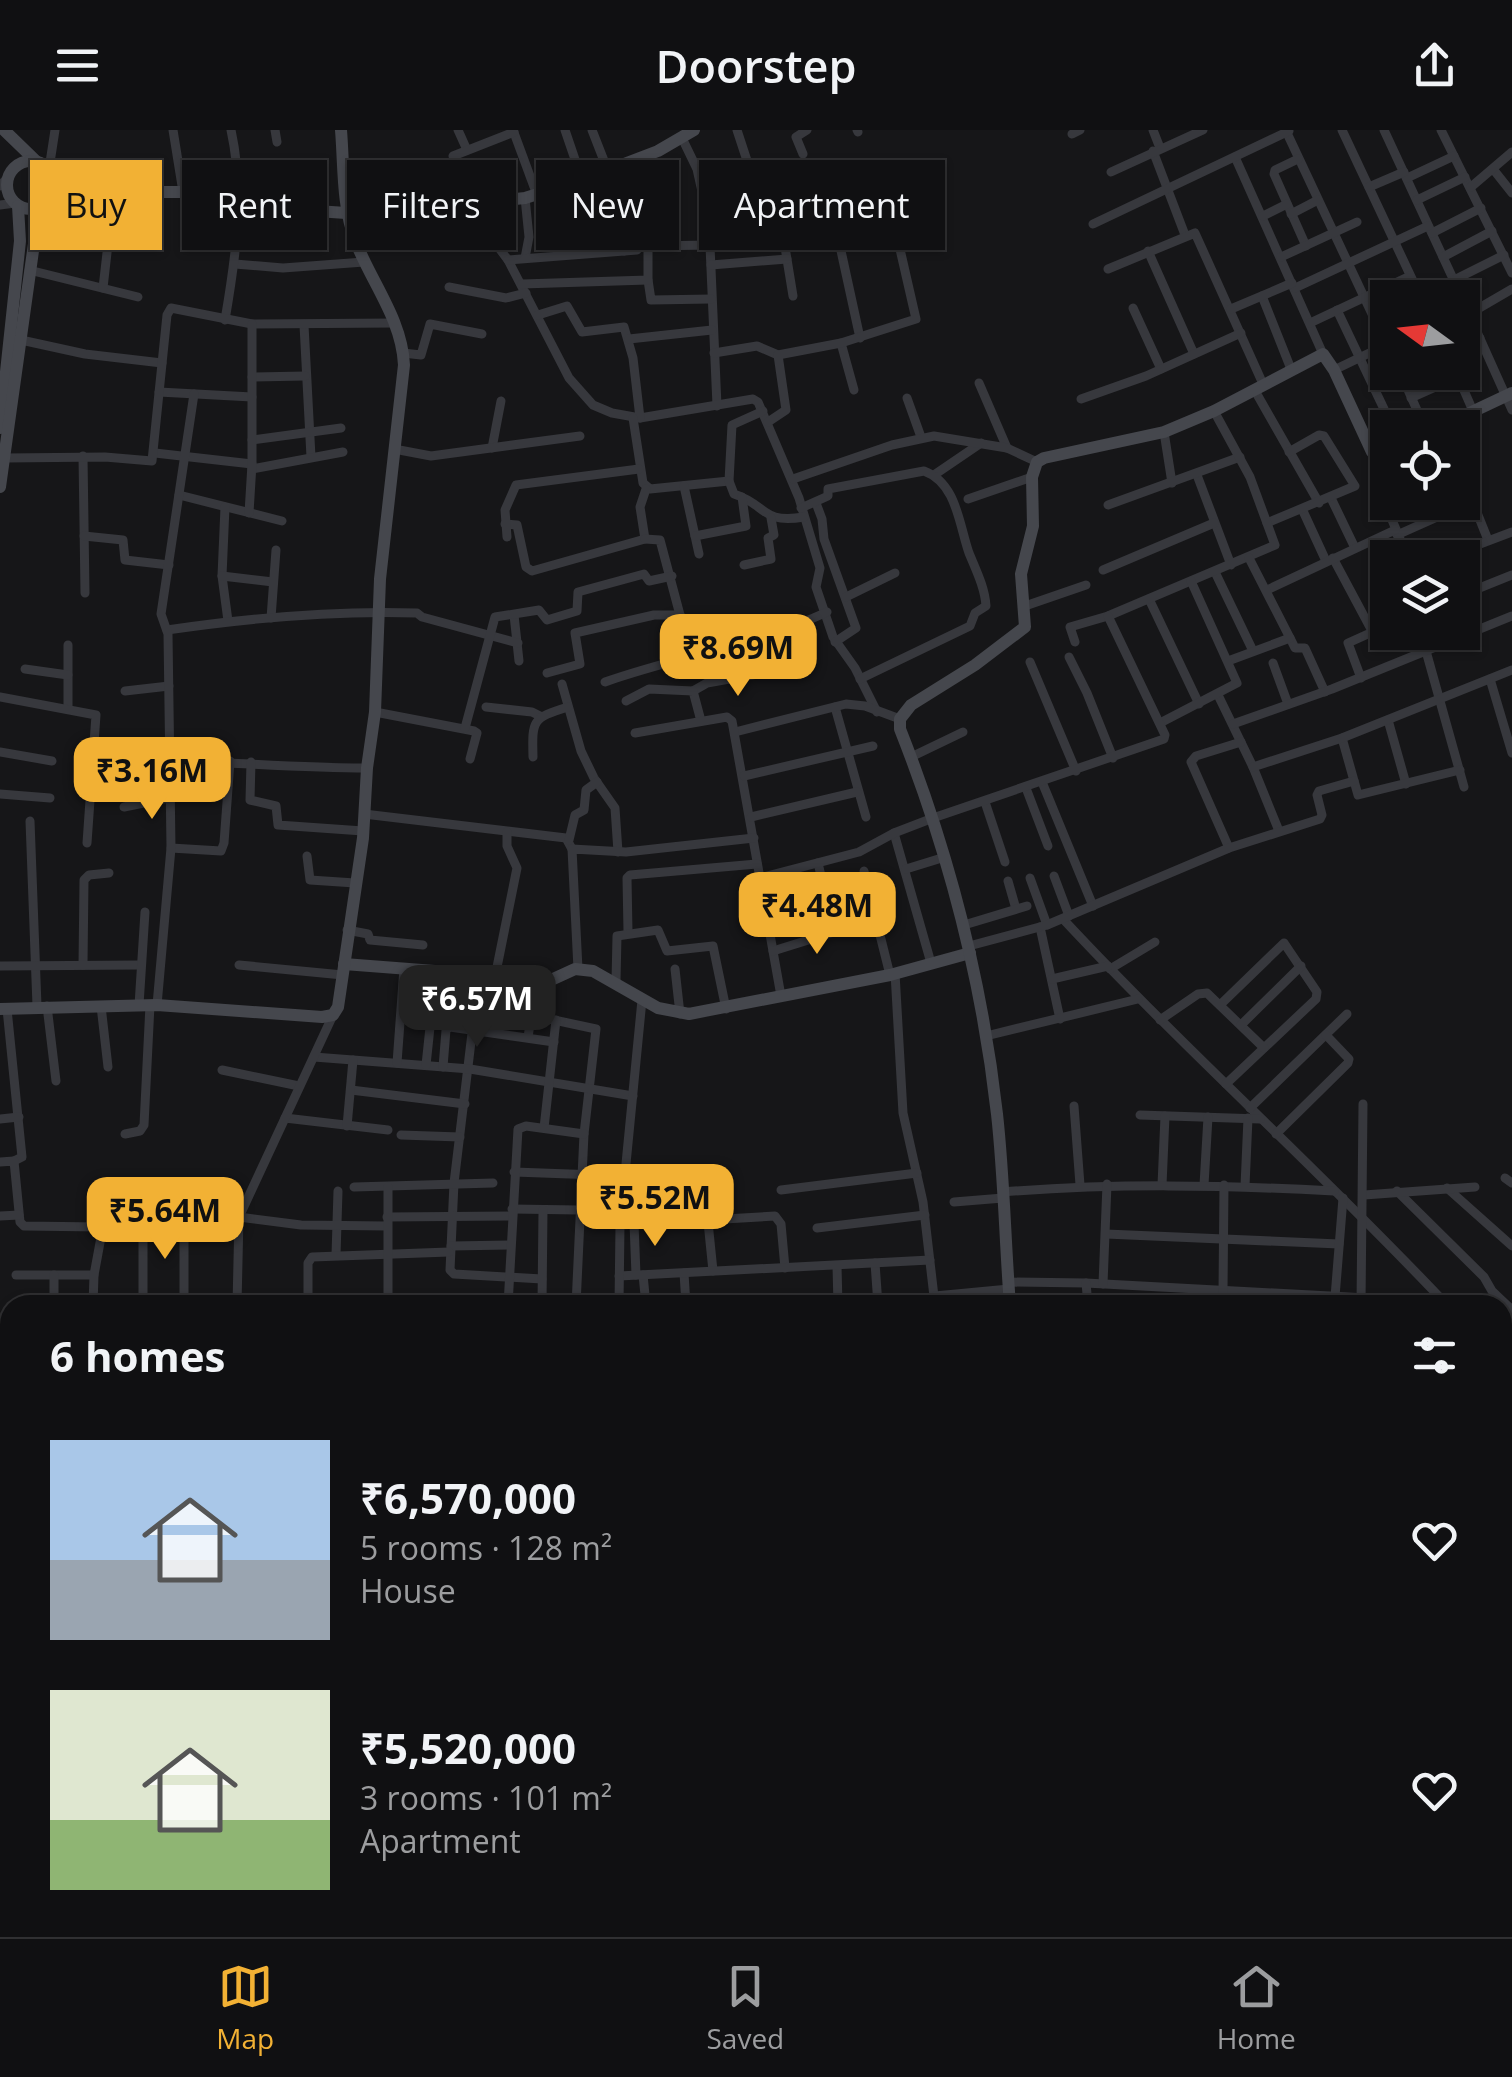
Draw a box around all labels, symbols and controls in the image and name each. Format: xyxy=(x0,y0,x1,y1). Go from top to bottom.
text: Doorstep xyxy=(656,35,856,96)
icon: menu xyxy=(50,38,105,93)
icon: share xyxy=(1407,38,1462,93)
chip: Buy xyxy=(30,160,162,250)
chip: Rent xyxy=(182,160,327,250)
chip: Filters xyxy=(347,160,516,250)
chip: New xyxy=(536,160,679,250)
chip: Apartment xyxy=(699,160,945,250)
north arrow xyxy=(1370,280,1480,390)
map controls xyxy=(1370,280,1480,650)
button: locate xyxy=(1370,410,1480,520)
button: layers xyxy=(1370,540,1480,650)
pin: ₹8.69M xyxy=(657,614,819,699)
text: ₹8.69M xyxy=(682,625,794,668)
pin: ₹3.16M xyxy=(71,737,233,822)
text: ₹3.16M xyxy=(96,748,208,791)
pin: ₹4.48M xyxy=(736,872,898,957)
text: ₹4.48M xyxy=(761,883,873,926)
pin: ₹6.57M xyxy=(396,965,558,1050)
text: ₹6.57M xyxy=(421,976,533,1019)
pin: ₹5.52M xyxy=(574,1164,736,1249)
text: ₹5.52M xyxy=(599,1175,711,1218)
pin: ₹5.64M xyxy=(84,1177,246,1262)
text: ₹5.64M xyxy=(109,1188,221,1231)
text: 6 homes xyxy=(50,1327,225,1384)
icon: filters xyxy=(1407,1328,1462,1383)
text: ₹6,570,000 xyxy=(360,1469,576,1526)
icon: home xyxy=(130,1480,250,1600)
icon: heart xyxy=(1407,1513,1462,1568)
text: 5 rooms · 128 m² xyxy=(360,1526,612,1569)
text: House xyxy=(360,1569,456,1612)
text: ₹5,520,000 xyxy=(360,1719,576,1776)
icon: home xyxy=(130,1730,250,1850)
icon: heart xyxy=(1407,1763,1462,1818)
text: 3 rooms · 101 m² xyxy=(360,1776,612,1819)
text: Apartment xyxy=(360,1819,521,1862)
tab: Map xyxy=(216,1959,274,2057)
tab: Saved xyxy=(706,1959,784,2057)
tab: Home xyxy=(1217,1959,1296,2057)

